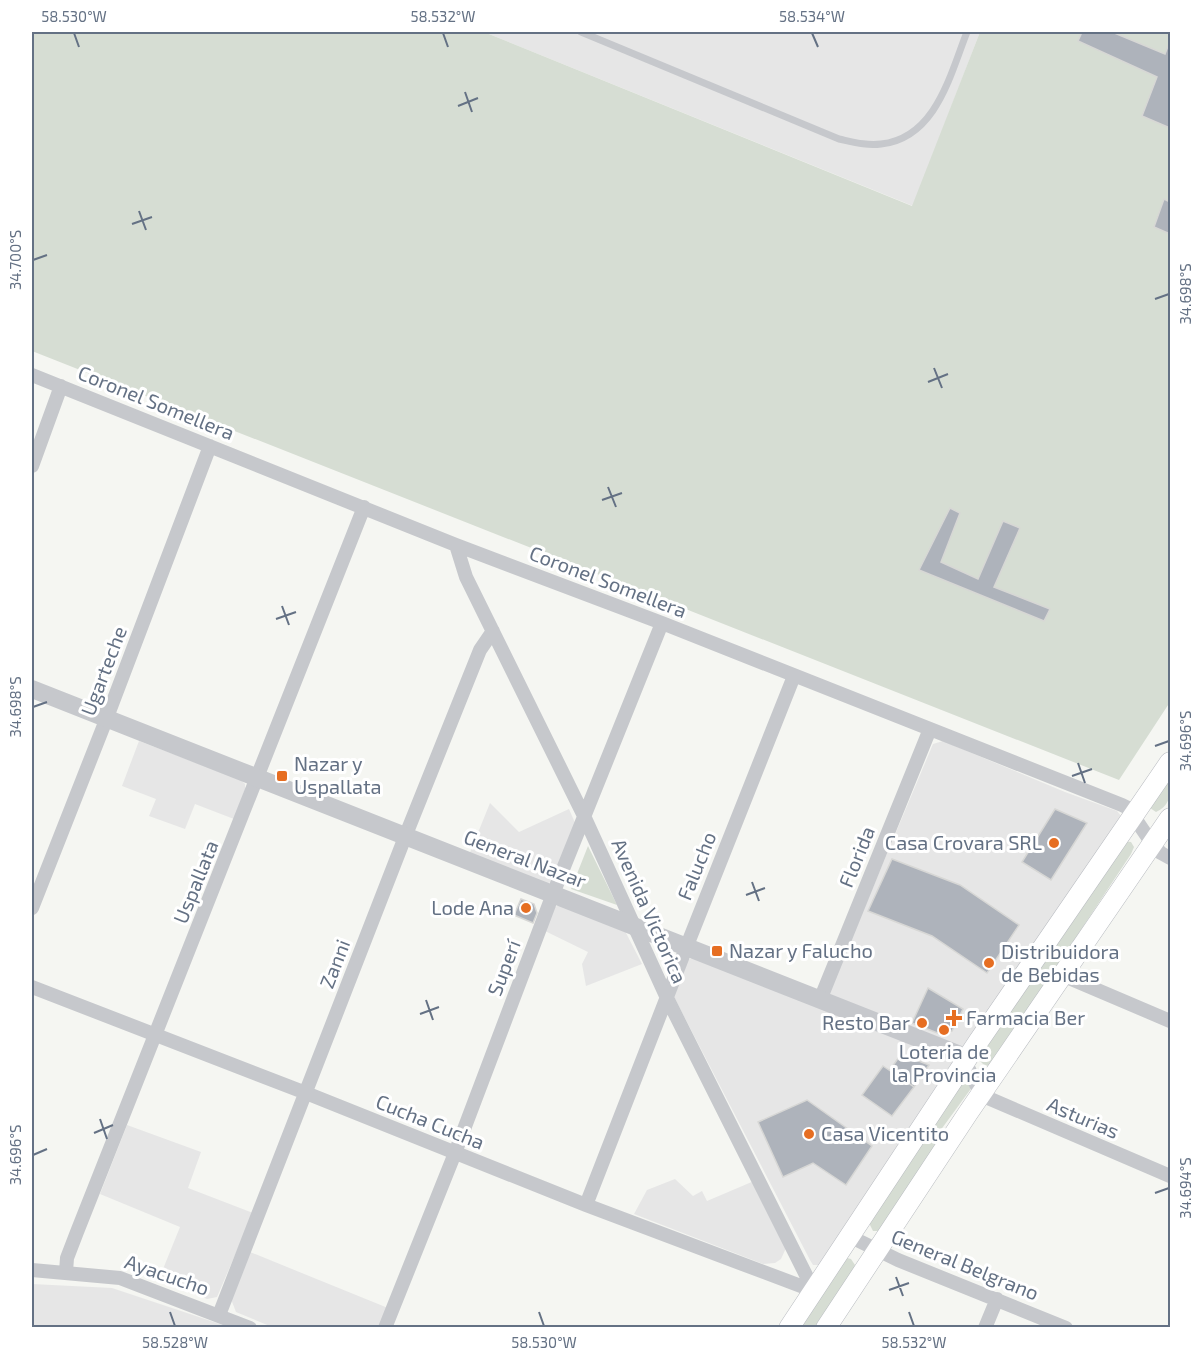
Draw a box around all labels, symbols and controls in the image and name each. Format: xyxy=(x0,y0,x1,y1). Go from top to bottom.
text: 58.530°W xyxy=(41,7,107,25)
text: 58.532°W xyxy=(410,7,476,25)
text: 58.534°W xyxy=(779,7,845,25)
text: 34.700°S xyxy=(6,230,24,290)
text: 34.698°S xyxy=(1176,263,1194,325)
street label: Coronel Somellera xyxy=(75,360,238,444)
street label: Coronel Somellera xyxy=(526,540,690,622)
street label: Ugarteche xyxy=(75,623,131,719)
text: 34.698°S xyxy=(6,676,24,738)
text: 34.696°S xyxy=(1176,711,1194,771)
place label: Nazar y Uspallata xyxy=(294,751,382,798)
marker: Nazar y Uspallata xyxy=(275,769,289,783)
street label: Florida xyxy=(833,823,879,891)
street label: General Nazar xyxy=(461,824,590,892)
street label: Falucho xyxy=(672,828,721,903)
place label: Casa Crovara SRL xyxy=(885,830,1042,854)
street label: Avenida Victorica xyxy=(607,834,693,987)
marker: Casa Crovara SRL xyxy=(1047,836,1061,850)
street label: Uspallata xyxy=(168,837,223,927)
place label: Lode Ana xyxy=(431,895,514,919)
marker: Lode Ana xyxy=(519,901,533,915)
street label: Superí xyxy=(481,935,525,999)
street label: Zanni xyxy=(314,936,354,992)
place label: Nazar y Falucho xyxy=(729,938,873,962)
place label: Distribuidora de Bebidas xyxy=(1001,939,1120,986)
marker: Nazar y Falucho xyxy=(710,944,724,958)
marker: Distribuidora de Bebidas xyxy=(982,956,996,970)
place label: Farmacia Ber xyxy=(966,1005,1085,1029)
place label: Resto Bar xyxy=(822,1010,910,1034)
marker: Farmacia Ber xyxy=(947,1011,961,1025)
marker: Resto Bar xyxy=(915,1016,929,1030)
marker: Loteria de la Provincia xyxy=(937,1023,951,1037)
place label: Loteria de la Provincia xyxy=(891,1039,997,1086)
street label: Cucha Cucha xyxy=(373,1088,488,1154)
street label: Asturias xyxy=(1044,1091,1123,1143)
place label: Casa Vicentito xyxy=(821,1121,949,1145)
text: 34.696°S xyxy=(6,1125,24,1185)
marker: Casa Vicentito xyxy=(802,1127,816,1141)
text: 34.694°S xyxy=(1176,1157,1194,1219)
street label: General Belgrano xyxy=(888,1224,1043,1305)
street label: Ayacucho xyxy=(122,1248,213,1300)
text: 58.528°W xyxy=(142,1333,208,1351)
text: 58.530°W xyxy=(511,1333,577,1351)
text: 58.532°W xyxy=(881,1333,947,1351)

